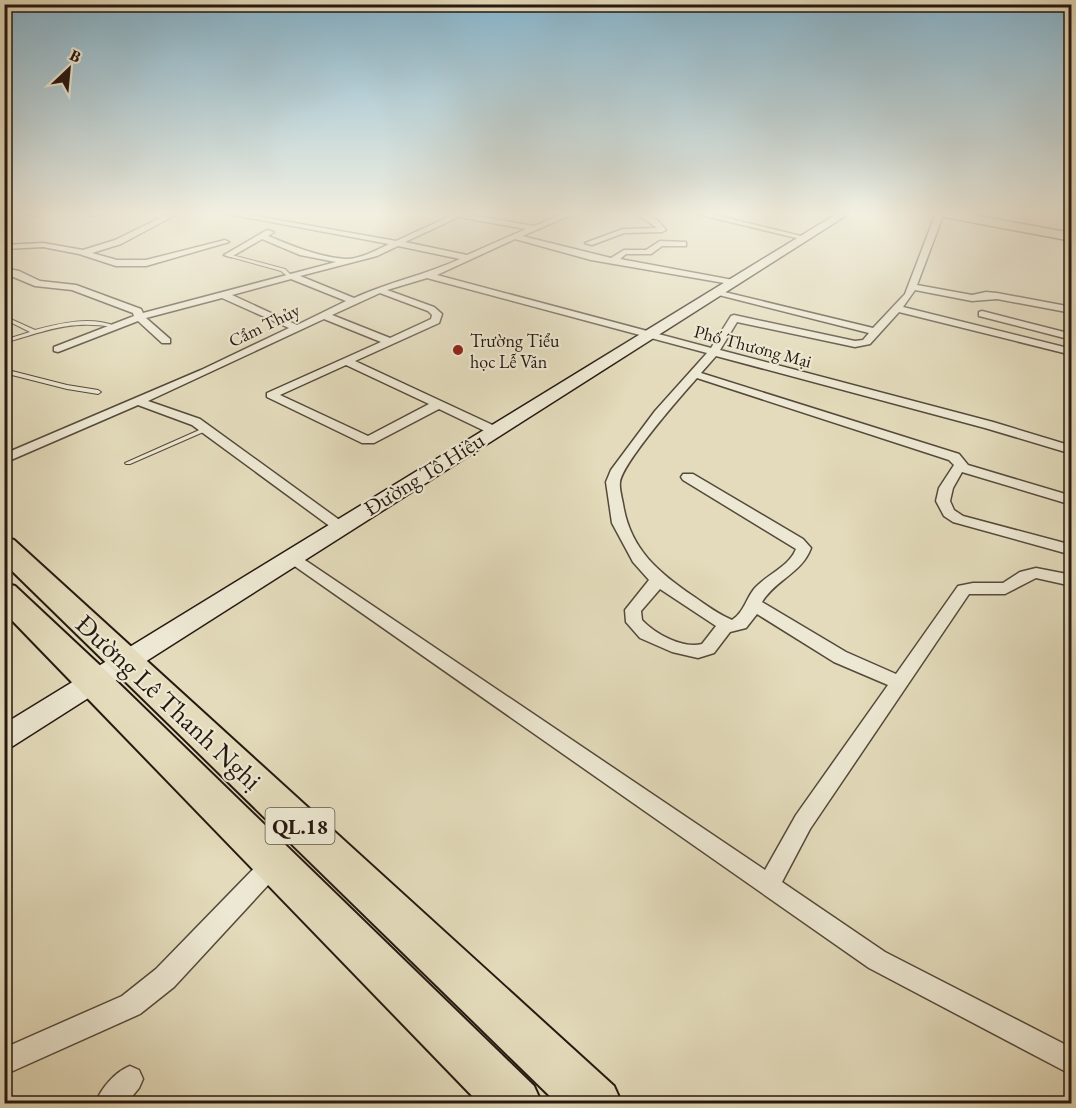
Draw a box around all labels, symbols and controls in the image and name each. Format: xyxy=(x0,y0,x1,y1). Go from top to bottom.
north arrow xyxy=(39,39,99,99)
text: B xyxy=(66,44,84,68)
street label: Cẩm Thủy xyxy=(225,298,303,352)
street label: Phố Thương Mại xyxy=(692,319,815,373)
place label: Trường Tiểu học Lễ Văn xyxy=(470,329,560,373)
marker: Trường Tiểu học Lễ Văn xyxy=(451,343,465,357)
street label: Đường Tô Hiệu xyxy=(358,425,490,523)
street label: Đường Lê Thanh Nghị xyxy=(68,607,270,798)
road number: QL.18 xyxy=(266,808,334,844)

